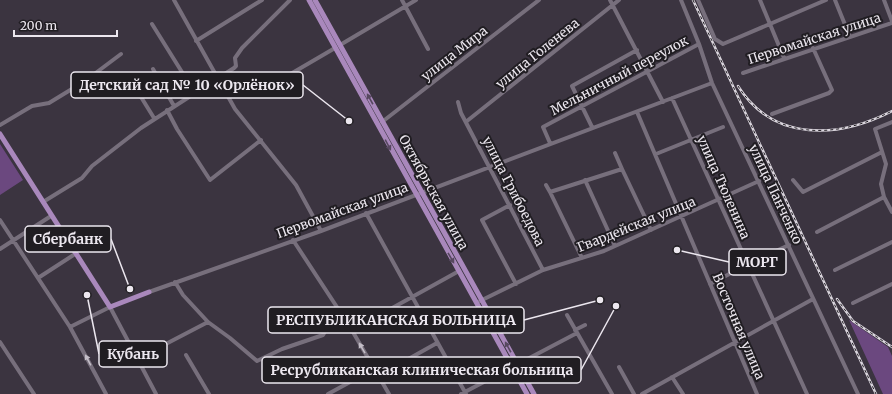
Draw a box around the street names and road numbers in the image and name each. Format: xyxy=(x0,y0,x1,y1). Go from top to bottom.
street label: Первомайская улица xyxy=(746,9,883,68)
street label: улица Голенева xyxy=(492,14,583,92)
street label: улица Мира xyxy=(418,22,491,85)
street label: Мельничный переулок xyxy=(547,31,692,119)
street label: Октябрьская улица xyxy=(395,132,472,253)
street label: улица Тюленина xyxy=(693,133,754,242)
street label: улица Грибоедова xyxy=(479,134,549,249)
street label: улица Панченко xyxy=(745,142,806,247)
street label: Первомайская улица xyxy=(274,179,410,242)
street label: Гвардейская улица xyxy=(574,193,698,256)
street label: Восточная улица xyxy=(708,270,769,382)

